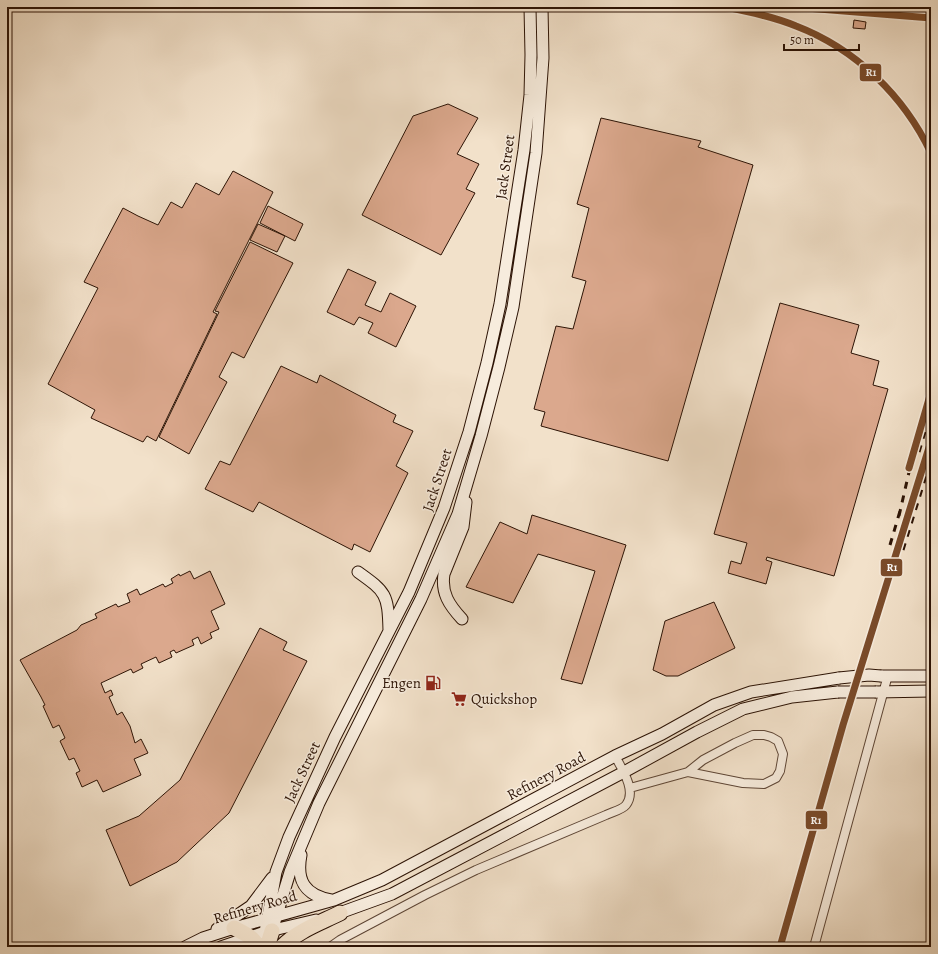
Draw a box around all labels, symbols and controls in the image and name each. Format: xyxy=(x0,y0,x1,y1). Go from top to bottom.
scale bar xyxy=(784,26,859,52)
text: 50 m xyxy=(790,32,814,48)
line badge: R1 xyxy=(859,63,882,82)
text: R1 xyxy=(866,65,877,80)
street label: Jack Street xyxy=(491,133,519,201)
street label: Jack Street xyxy=(417,446,457,514)
line badge: R1 xyxy=(880,558,903,577)
text: R1 xyxy=(887,560,898,575)
place label: Engen xyxy=(382,673,421,693)
fuel station icon: Engen xyxy=(424,674,442,692)
place label: Quickshop xyxy=(471,689,537,709)
supermarket icon: Quickshop xyxy=(450,690,468,708)
street label: Jack Street xyxy=(279,738,325,806)
street label: Refinery Road xyxy=(503,747,590,805)
line badge: R1 xyxy=(805,810,828,830)
text: R1 xyxy=(811,813,822,828)
street label: Refinery Road xyxy=(211,885,300,928)

